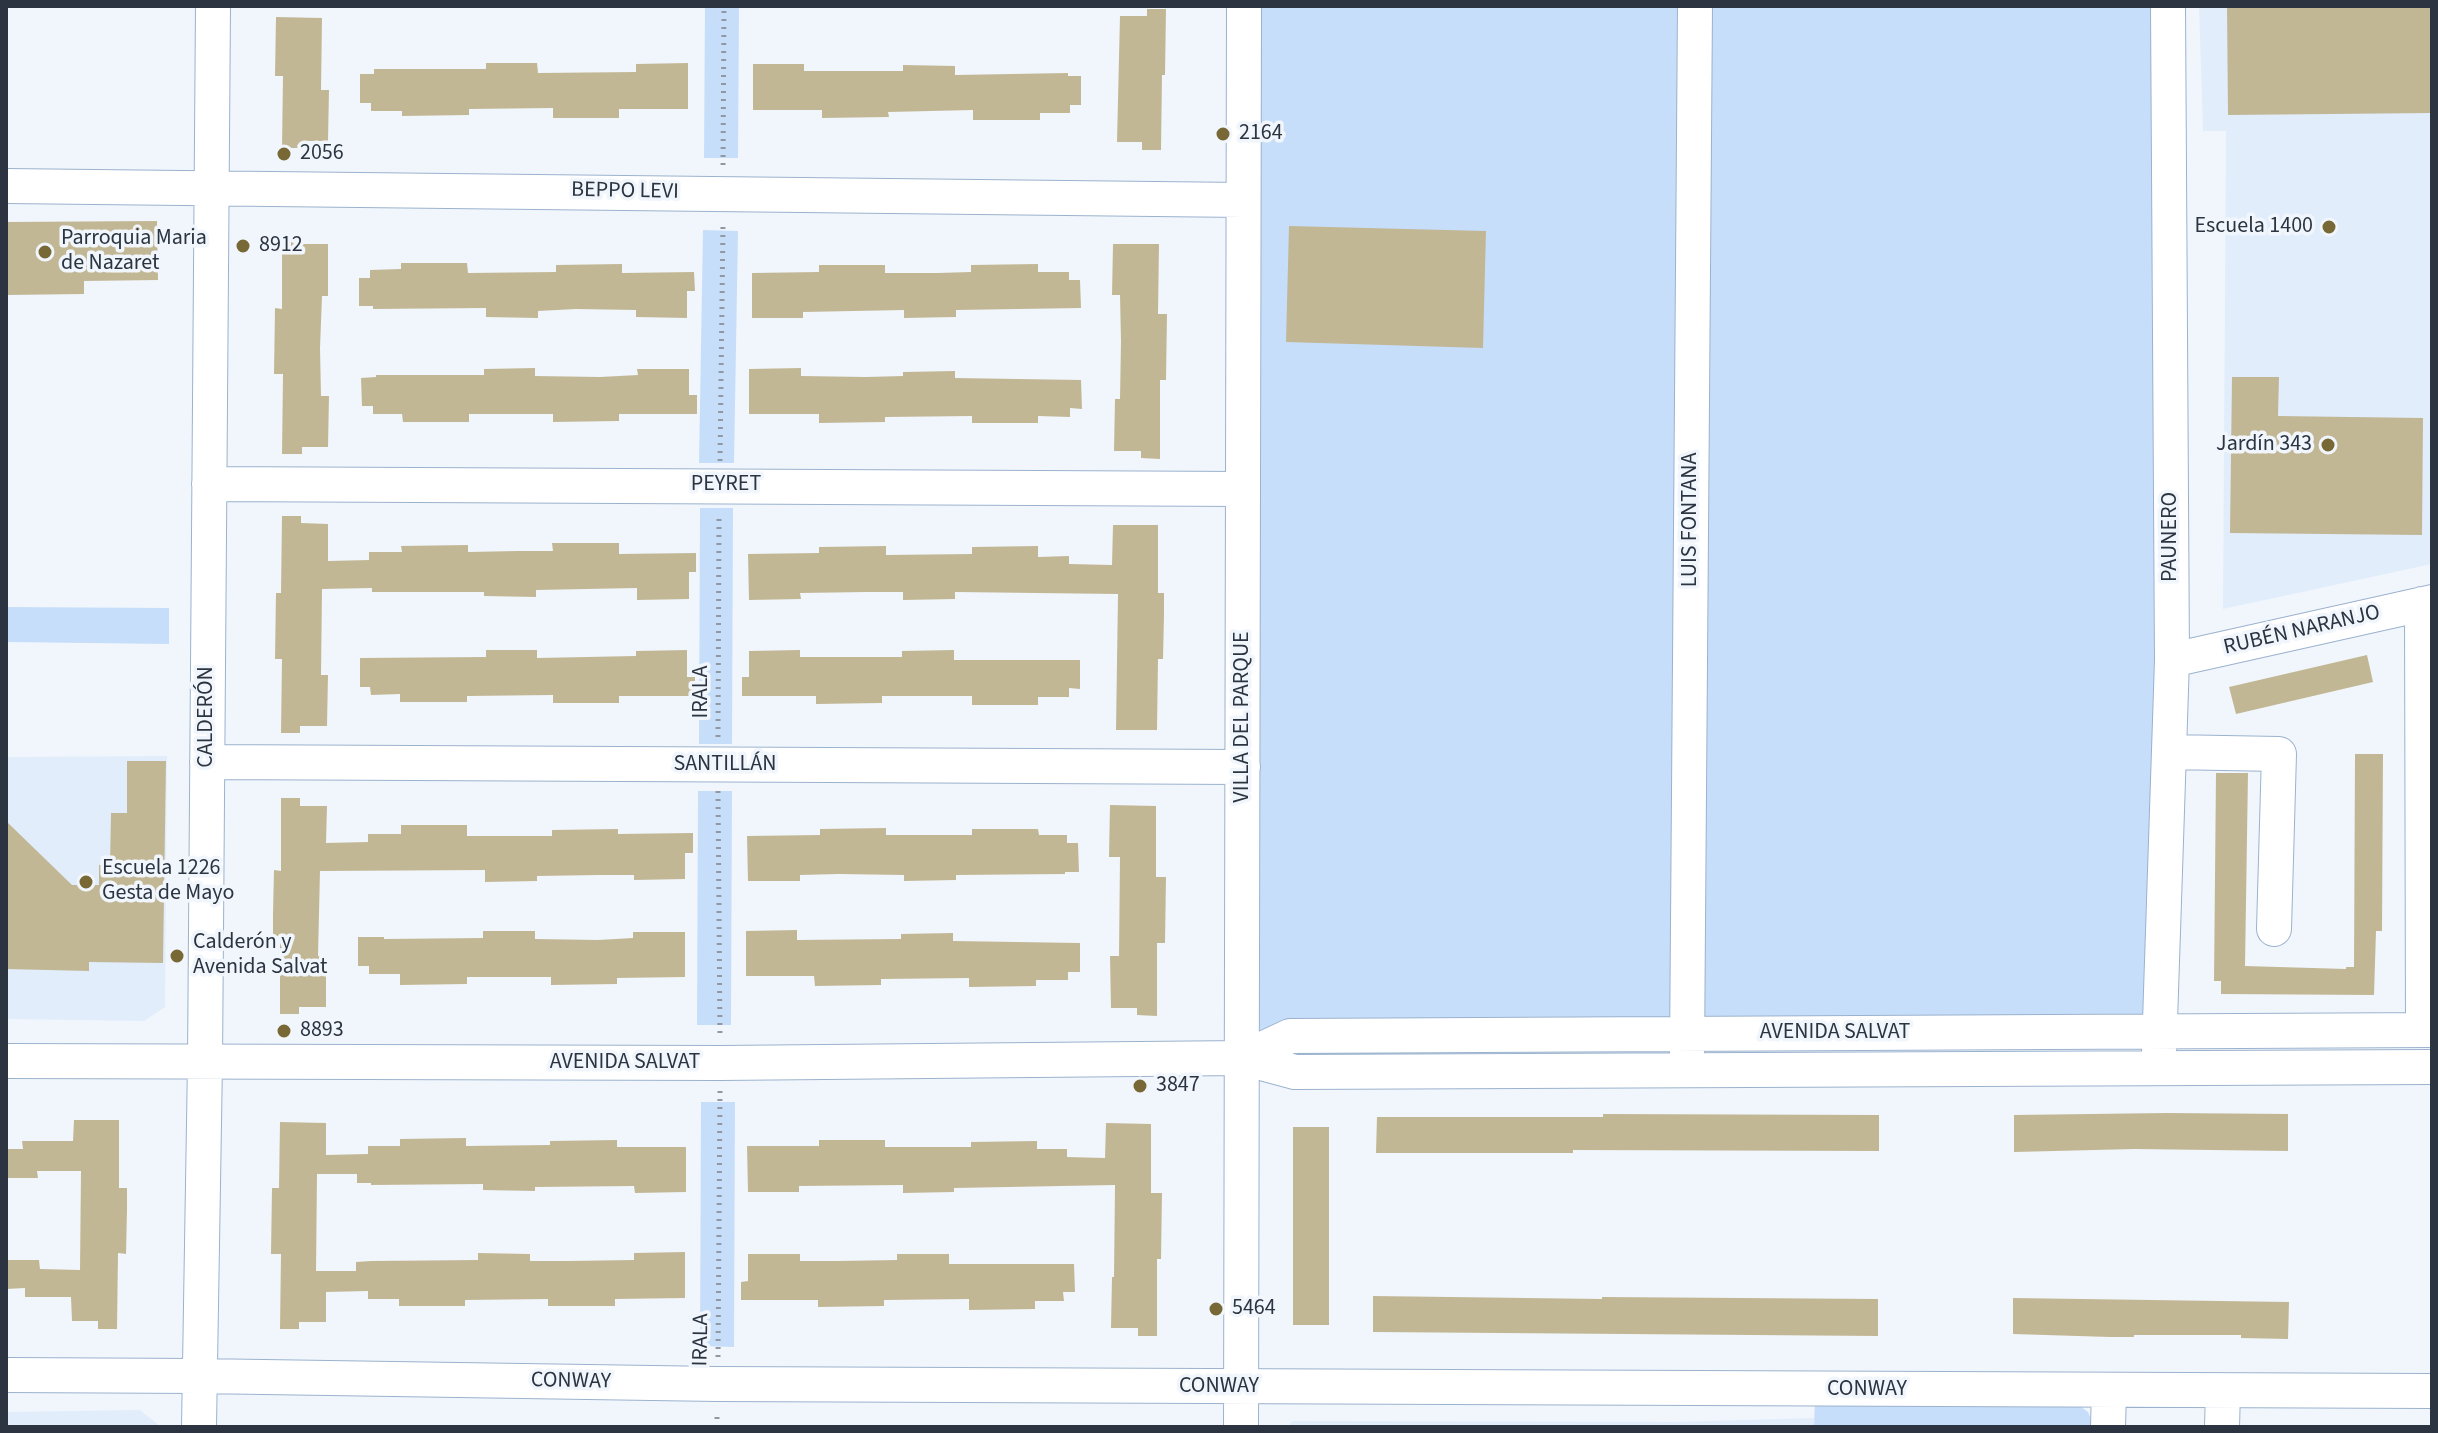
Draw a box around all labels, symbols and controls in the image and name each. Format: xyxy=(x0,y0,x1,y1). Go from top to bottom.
place label: 2164 xyxy=(1239,121,1283,147)
marker: 2164 xyxy=(1214,125,1232,143)
place label: 2056 xyxy=(300,141,344,167)
marker: 2056 xyxy=(275,145,293,163)
street label: BEPPO LEVI xyxy=(571,178,679,206)
place label: Escuela 1400 xyxy=(2194,214,2313,240)
marker: Escuela 1400 xyxy=(2320,218,2338,236)
place label: Parroquia Maria de Nazaret xyxy=(61,226,207,278)
place label: 8912 xyxy=(259,233,303,259)
marker: 8912 xyxy=(234,237,252,255)
marker: Parroquia Maria de Nazaret xyxy=(36,243,54,261)
place label: Jardín 343 xyxy=(2216,432,2312,458)
marker: Jardín 343 xyxy=(2319,436,2337,454)
street label: LUIS FONTANA xyxy=(1678,453,1704,587)
street label: PEYRET xyxy=(691,472,761,498)
street label: PAUNERO xyxy=(2158,492,2184,582)
street label: RUBÉN NARANJO xyxy=(2221,600,2383,662)
street label: VILLA DEL PARQUE xyxy=(1230,631,1256,803)
street label: CALDERÓN xyxy=(194,666,220,768)
street label: IRALA xyxy=(689,666,715,718)
street label: SANTILLÁN xyxy=(673,752,777,778)
place label: Escuela 1226 Gesta de Mayo xyxy=(102,856,234,908)
marker: Escuela 1226 Gesta de Mayo xyxy=(77,873,95,891)
place label: Calderón y Avenida Salvat xyxy=(193,930,328,982)
marker: Calderón y Avenida Salvat xyxy=(168,947,186,965)
place label: 8893 xyxy=(300,1018,344,1044)
street label: AVENIDA SALVAT xyxy=(1760,1020,1910,1046)
marker: 8893 xyxy=(275,1022,293,1040)
street label: AVENIDA SALVAT xyxy=(550,1050,700,1076)
place label: 3847 xyxy=(1156,1073,1200,1099)
marker: 3847 xyxy=(1131,1077,1149,1095)
place label: 5464 xyxy=(1232,1296,1276,1322)
marker: 5464 xyxy=(1207,1300,1225,1318)
street label: IRALA xyxy=(688,1313,716,1367)
street label: CONWAY xyxy=(531,1368,611,1396)
street label: CONWAY xyxy=(1179,1374,1259,1400)
street label: CONWAY xyxy=(1827,1377,1907,1403)

